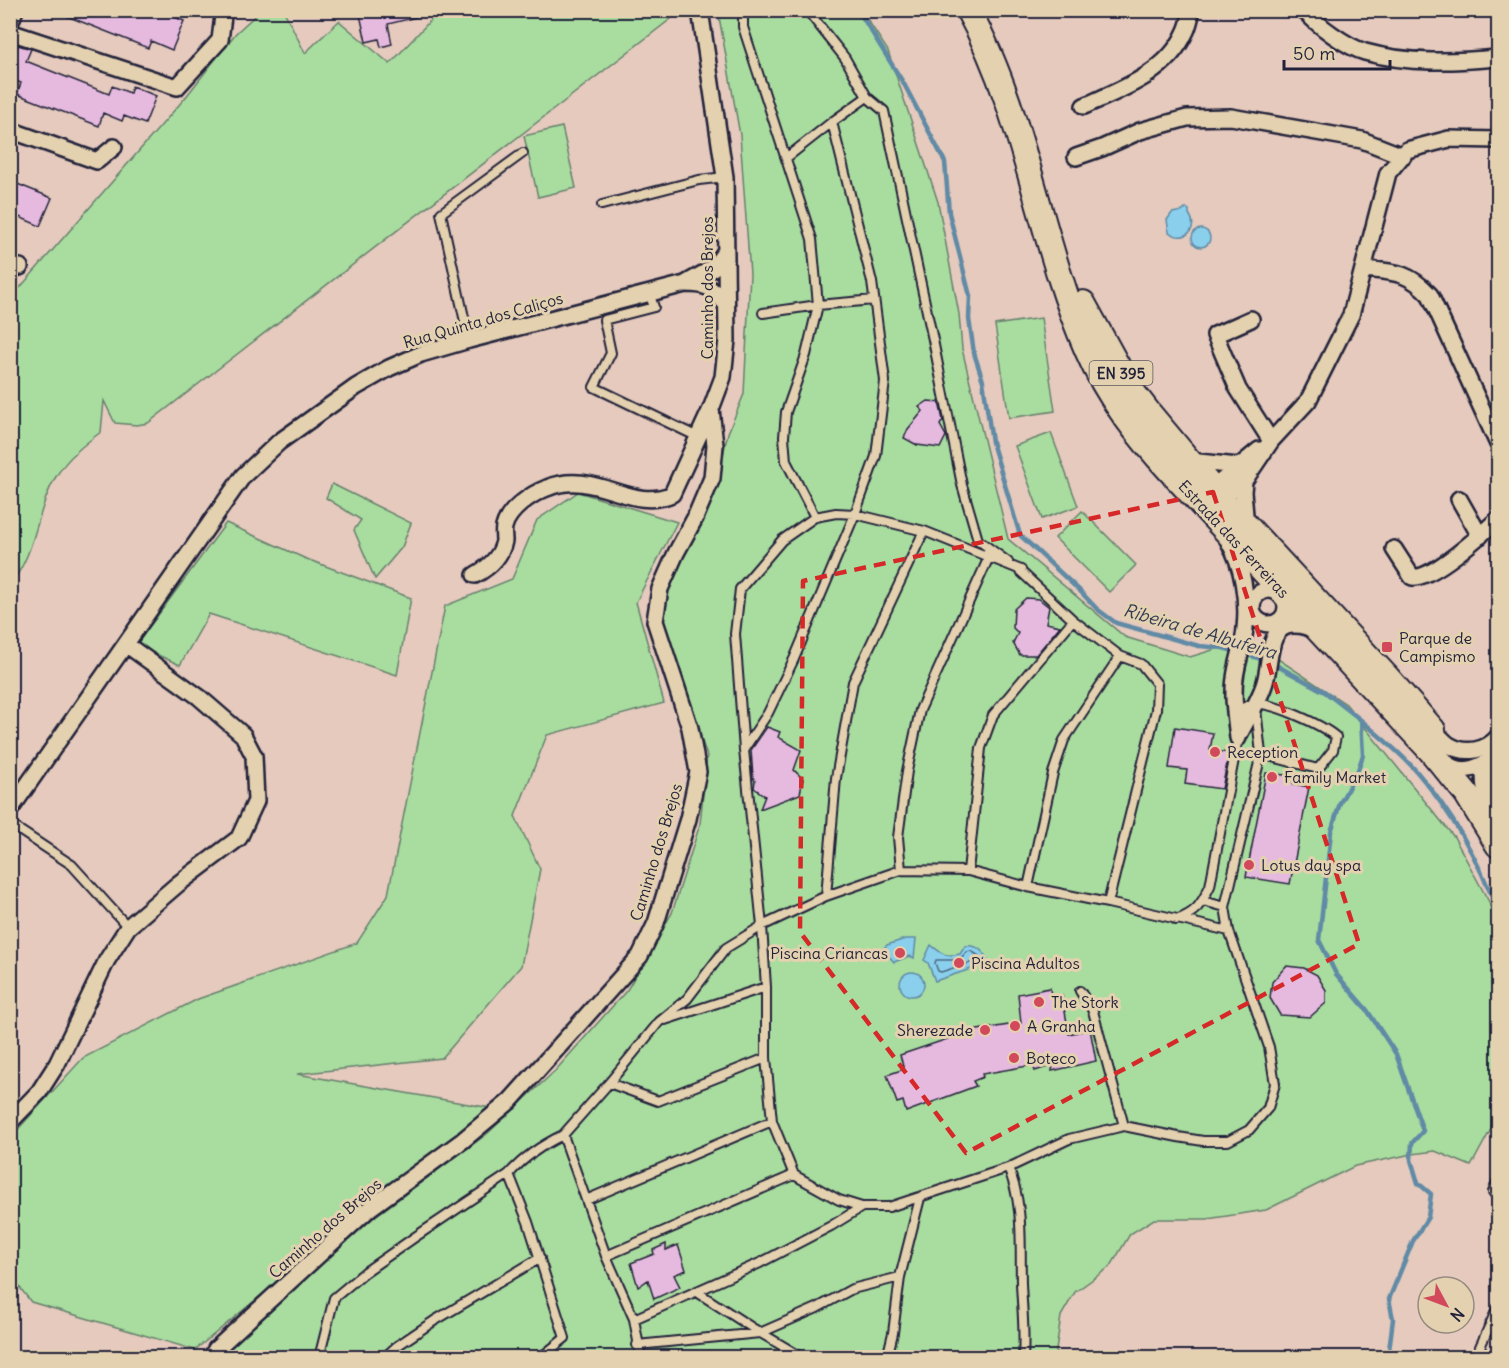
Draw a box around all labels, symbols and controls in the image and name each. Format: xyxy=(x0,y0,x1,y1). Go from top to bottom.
scale bar xyxy=(1284,33,1390,71)
text: 50 m xyxy=(1293,42,1335,65)
street label: Caminho dos Brejos xyxy=(697,217,717,359)
street label: Rua Quinta dos Caliços xyxy=(401,288,565,352)
road number: EN 395 xyxy=(1090,361,1152,385)
street label: Estrada das Ferreiras xyxy=(1174,476,1294,602)
water label: Ribeira de Albufeira xyxy=(1121,598,1281,664)
place label: Parque de Campismo xyxy=(1399,628,1476,666)
marker: Parque de Campismo xyxy=(1380,640,1394,654)
place label: Reception xyxy=(1227,742,1298,762)
marker: Reception xyxy=(1208,745,1222,759)
place label: Family Market xyxy=(1284,767,1387,787)
marker: Family Market xyxy=(1265,770,1279,784)
street label: Caminho dos Brejos xyxy=(626,781,686,923)
place label: Lotus day spa xyxy=(1261,855,1361,875)
marker: Lotus day spa xyxy=(1242,858,1256,872)
place label: Piscina Criancas xyxy=(770,943,888,963)
marker: Piscina Criancas xyxy=(893,946,907,960)
place label: Piscina Adultos xyxy=(971,953,1080,973)
marker: Piscina Adultos xyxy=(952,956,966,970)
place label: The Stork xyxy=(1051,992,1119,1012)
marker: The Stork xyxy=(1032,995,1046,1009)
place label: A Granha xyxy=(1027,1016,1096,1036)
marker: A Granha xyxy=(1008,1019,1022,1033)
place label: Sherezade xyxy=(897,1020,973,1040)
marker: Sherezade xyxy=(978,1023,992,1037)
place label: Boteco xyxy=(1026,1048,1076,1068)
marker: Boteco xyxy=(1007,1051,1021,1065)
street label: Caminho dos Brejos xyxy=(265,1174,385,1282)
north arrow xyxy=(1416,1275,1476,1335)
text: N xyxy=(1446,1304,1468,1326)

